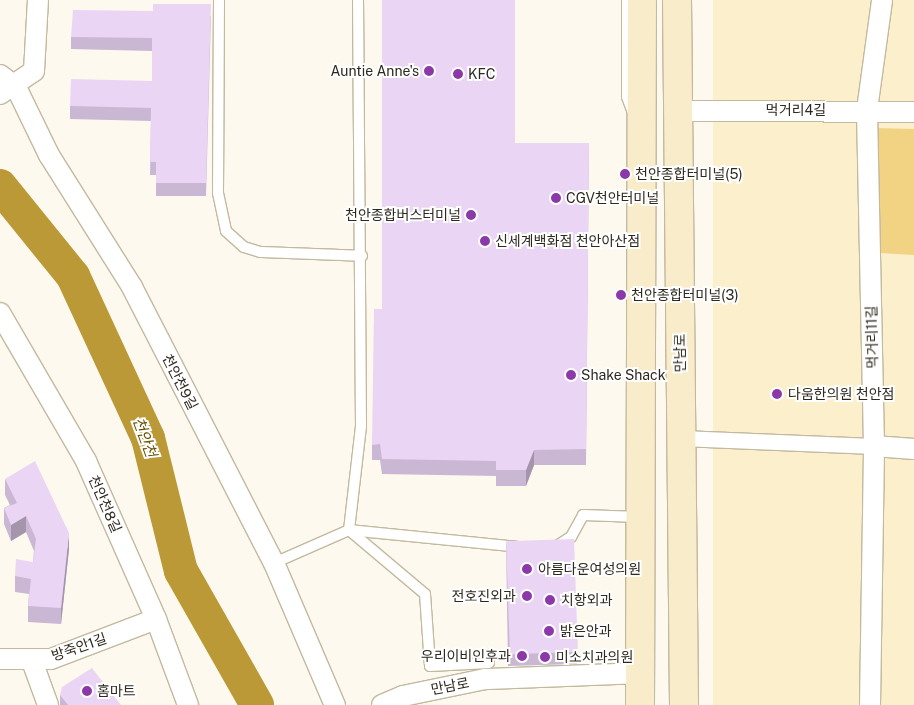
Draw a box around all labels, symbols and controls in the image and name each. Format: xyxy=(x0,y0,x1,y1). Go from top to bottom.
place label: Auntie Anne's xyxy=(330,63,419,79)
marker: Auntie Anne's xyxy=(423,65,435,77)
place label: KFC xyxy=(468,66,496,82)
marker: KFC xyxy=(452,68,464,80)
street label: 먹거리4길 xyxy=(766,102,826,118)
place label: 천안종합터미널(5) xyxy=(635,166,743,182)
marker: 천안종합터미널(5) xyxy=(619,168,631,180)
place label: CGV천안터미널 xyxy=(566,190,659,206)
marker: CGV천안터미널 xyxy=(550,192,562,204)
place label: 천안종합버스터미널 xyxy=(345,207,461,223)
marker: 천안종합버스터미널 xyxy=(465,209,477,221)
place label: 신세계백화점 천안아산점 xyxy=(495,233,640,249)
marker: 신세계백화점 천안아산점 xyxy=(479,235,491,247)
place label: 천안종합터미널(3) xyxy=(631,287,739,303)
marker: 천안종합터미널(3) xyxy=(615,289,627,301)
street label: 먹거리11길 xyxy=(863,305,881,369)
street label: 만남로 xyxy=(672,334,688,372)
street label: 천안천9길 xyxy=(159,351,201,413)
place label: Shake Shack xyxy=(581,367,666,383)
marker: Shake Shack xyxy=(565,369,577,381)
place label: 다움한의원 천안점 xyxy=(788,386,894,402)
marker: 다움한의원 천안점 xyxy=(770,387,784,401)
water label: 천안천 xyxy=(129,414,161,460)
street label: 천안천8길 xyxy=(85,473,125,535)
place label: 아름다운여성의원 xyxy=(538,561,641,577)
marker: 아름다운여성의원 xyxy=(520,562,534,576)
place label: 전호진외과 xyxy=(452,588,516,604)
marker: 전호진외과 xyxy=(520,589,534,603)
place label: 치항외과 xyxy=(561,592,613,608)
marker: 치항외과 xyxy=(543,593,557,607)
place label: 밝은안과 xyxy=(560,623,612,639)
marker: 밝은안과 xyxy=(542,624,556,638)
street label: 방죽안1길 xyxy=(49,630,109,664)
place label: 우리이비인후과 xyxy=(421,648,511,664)
marker: 우리이비인후과 xyxy=(515,649,529,663)
place label: 미소치과의원 xyxy=(556,649,633,665)
marker: 미소치과의원 xyxy=(538,650,552,664)
street label: 만남로 xyxy=(429,674,471,698)
place label: 홈마트 xyxy=(97,683,136,699)
marker: 홈마트 xyxy=(81,685,93,697)

